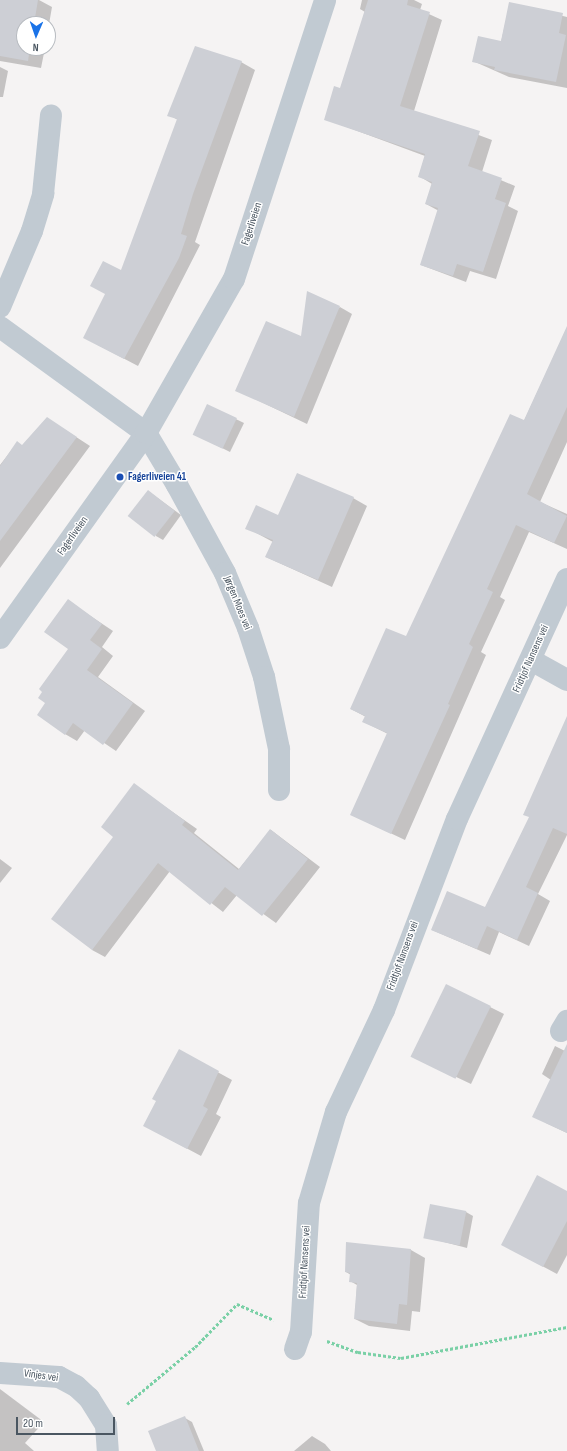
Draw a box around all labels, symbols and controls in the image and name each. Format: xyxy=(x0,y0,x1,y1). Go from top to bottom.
north arrow xyxy=(16,16,56,56)
text: N xyxy=(32,41,39,54)
street label: Fagerliveien xyxy=(239,201,265,247)
place label: Fagerliveien 41 xyxy=(128,470,186,484)
marker: Fagerliveien 41 xyxy=(115,472,125,482)
street label: Fagerliveien xyxy=(55,514,91,558)
street label: Jørgen Moes vei xyxy=(220,574,254,632)
street label: Fridtjof Nansens vei xyxy=(510,623,552,695)
street label: Fridtjof Nansens vei xyxy=(384,920,422,992)
street label: Fridtjof Nansens vei xyxy=(297,1225,313,1299)
street label: Vinjes vei xyxy=(23,1367,59,1385)
scale bar xyxy=(18,1409,117,1435)
text: 20 m xyxy=(23,1416,43,1431)

